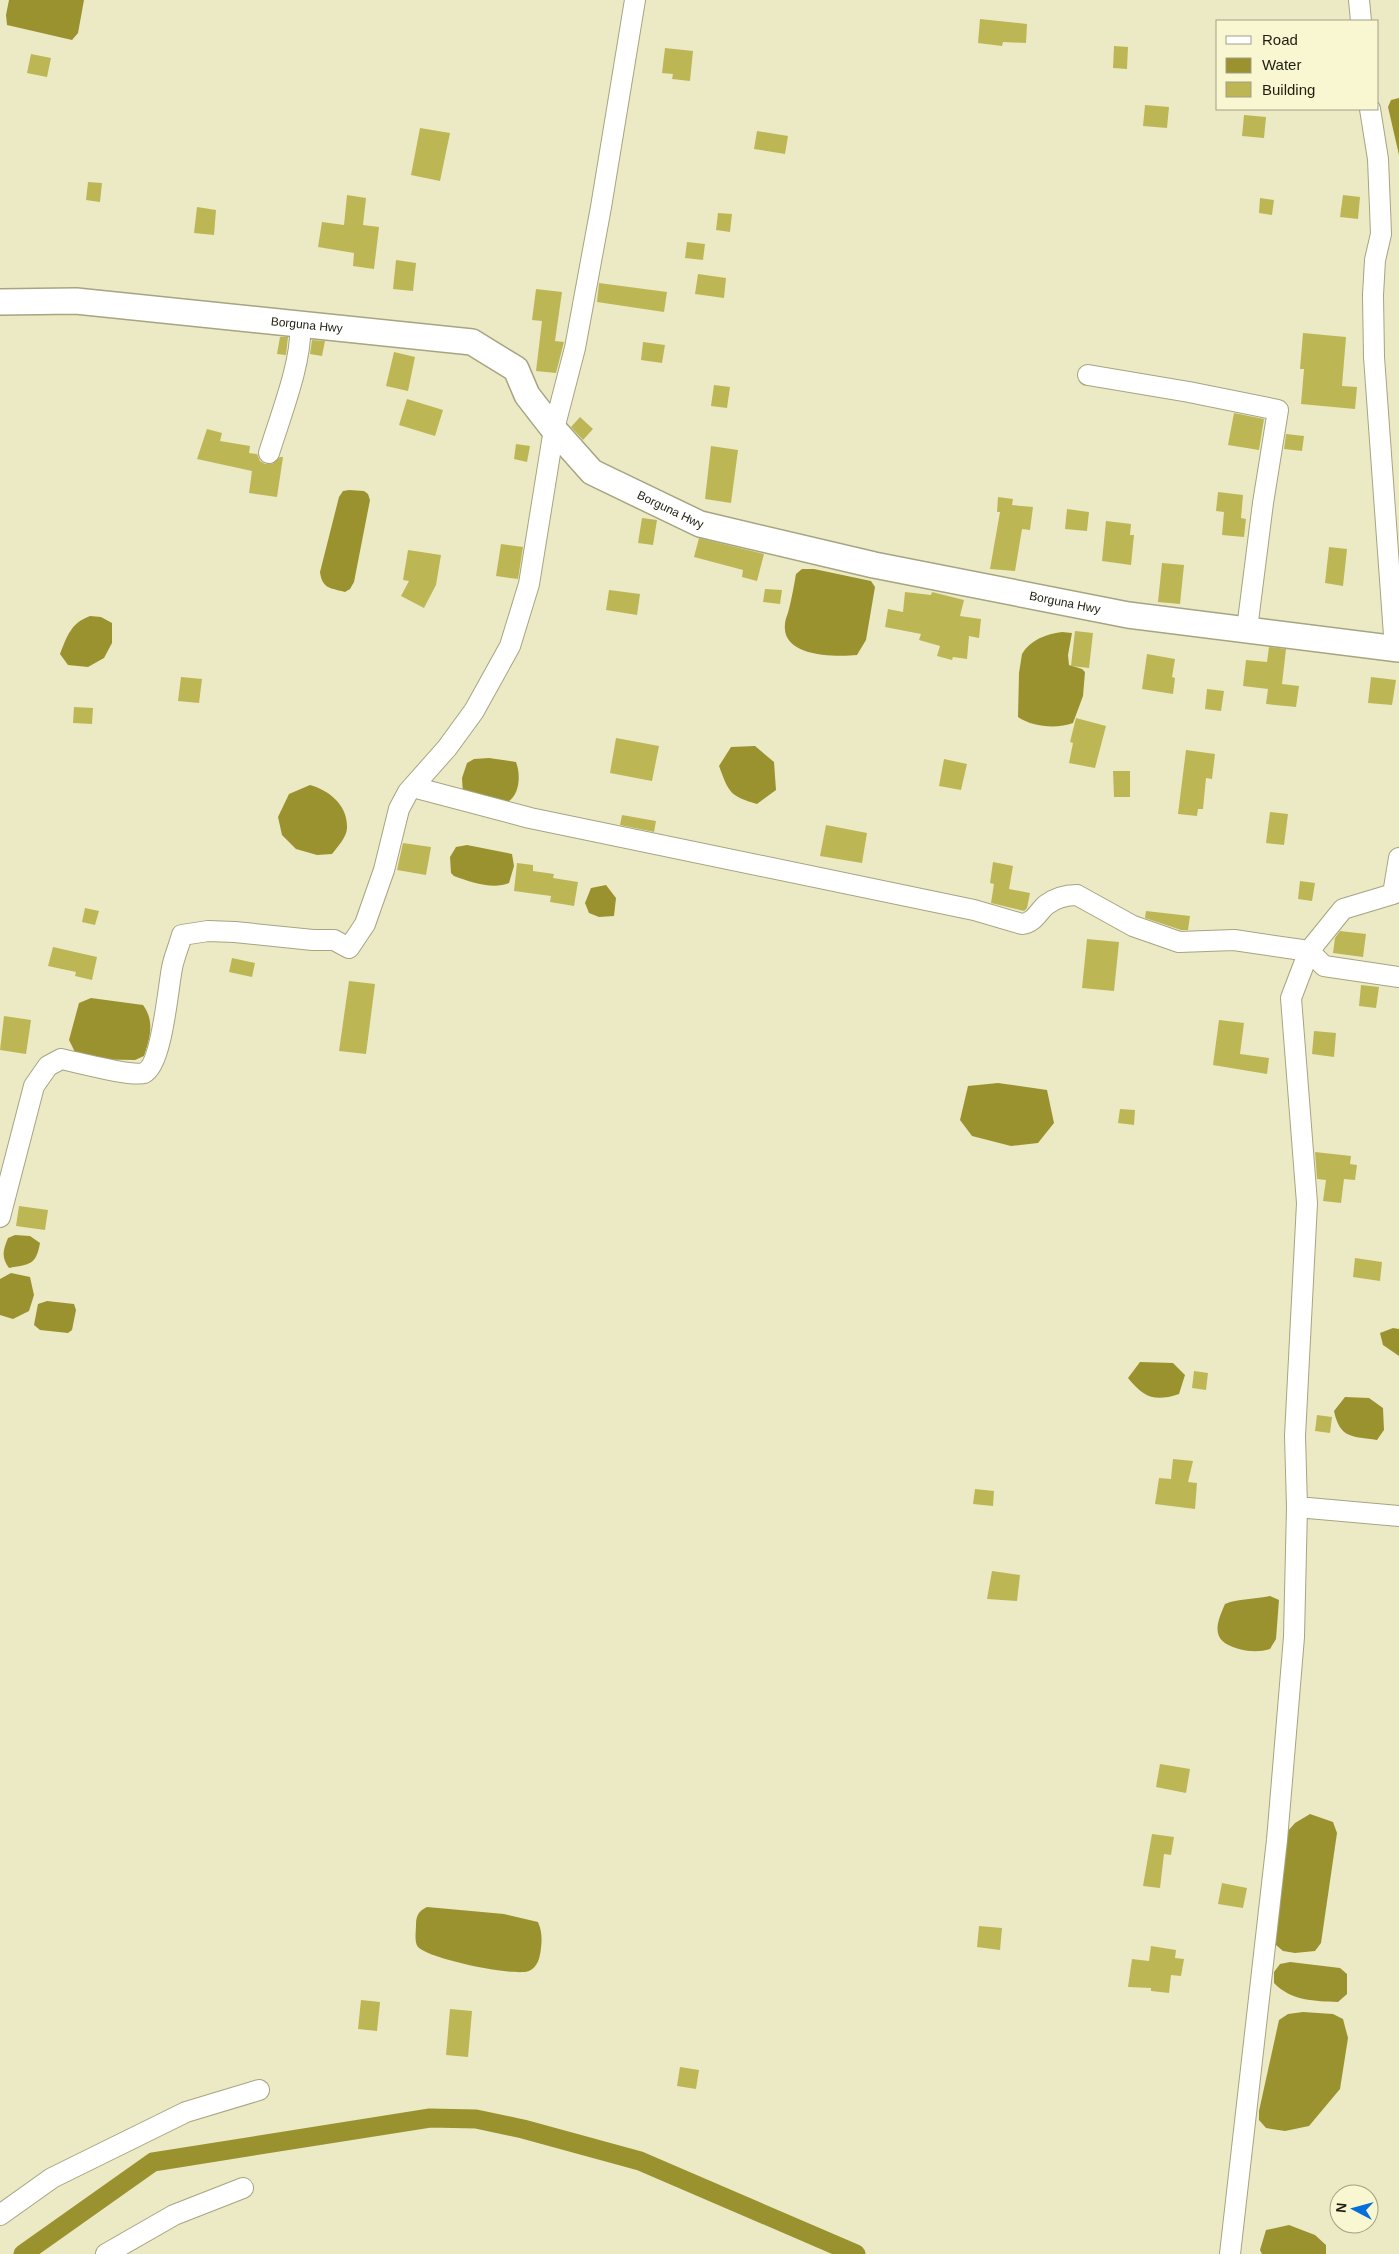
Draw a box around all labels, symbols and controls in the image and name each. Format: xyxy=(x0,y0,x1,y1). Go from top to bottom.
legend xyxy=(1216,20,1379,110)
text: Road xyxy=(1262,31,1298,48)
text: Water xyxy=(1262,56,1301,73)
text: Building xyxy=(1262,81,1315,98)
street label: Borguna Hwy xyxy=(270,314,343,336)
street label: Borguna Hwy xyxy=(635,488,705,532)
street label: Borguna Hwy xyxy=(1028,589,1102,616)
north arrow xyxy=(1329,2184,1379,2234)
text: N xyxy=(1333,2202,1350,2214)

